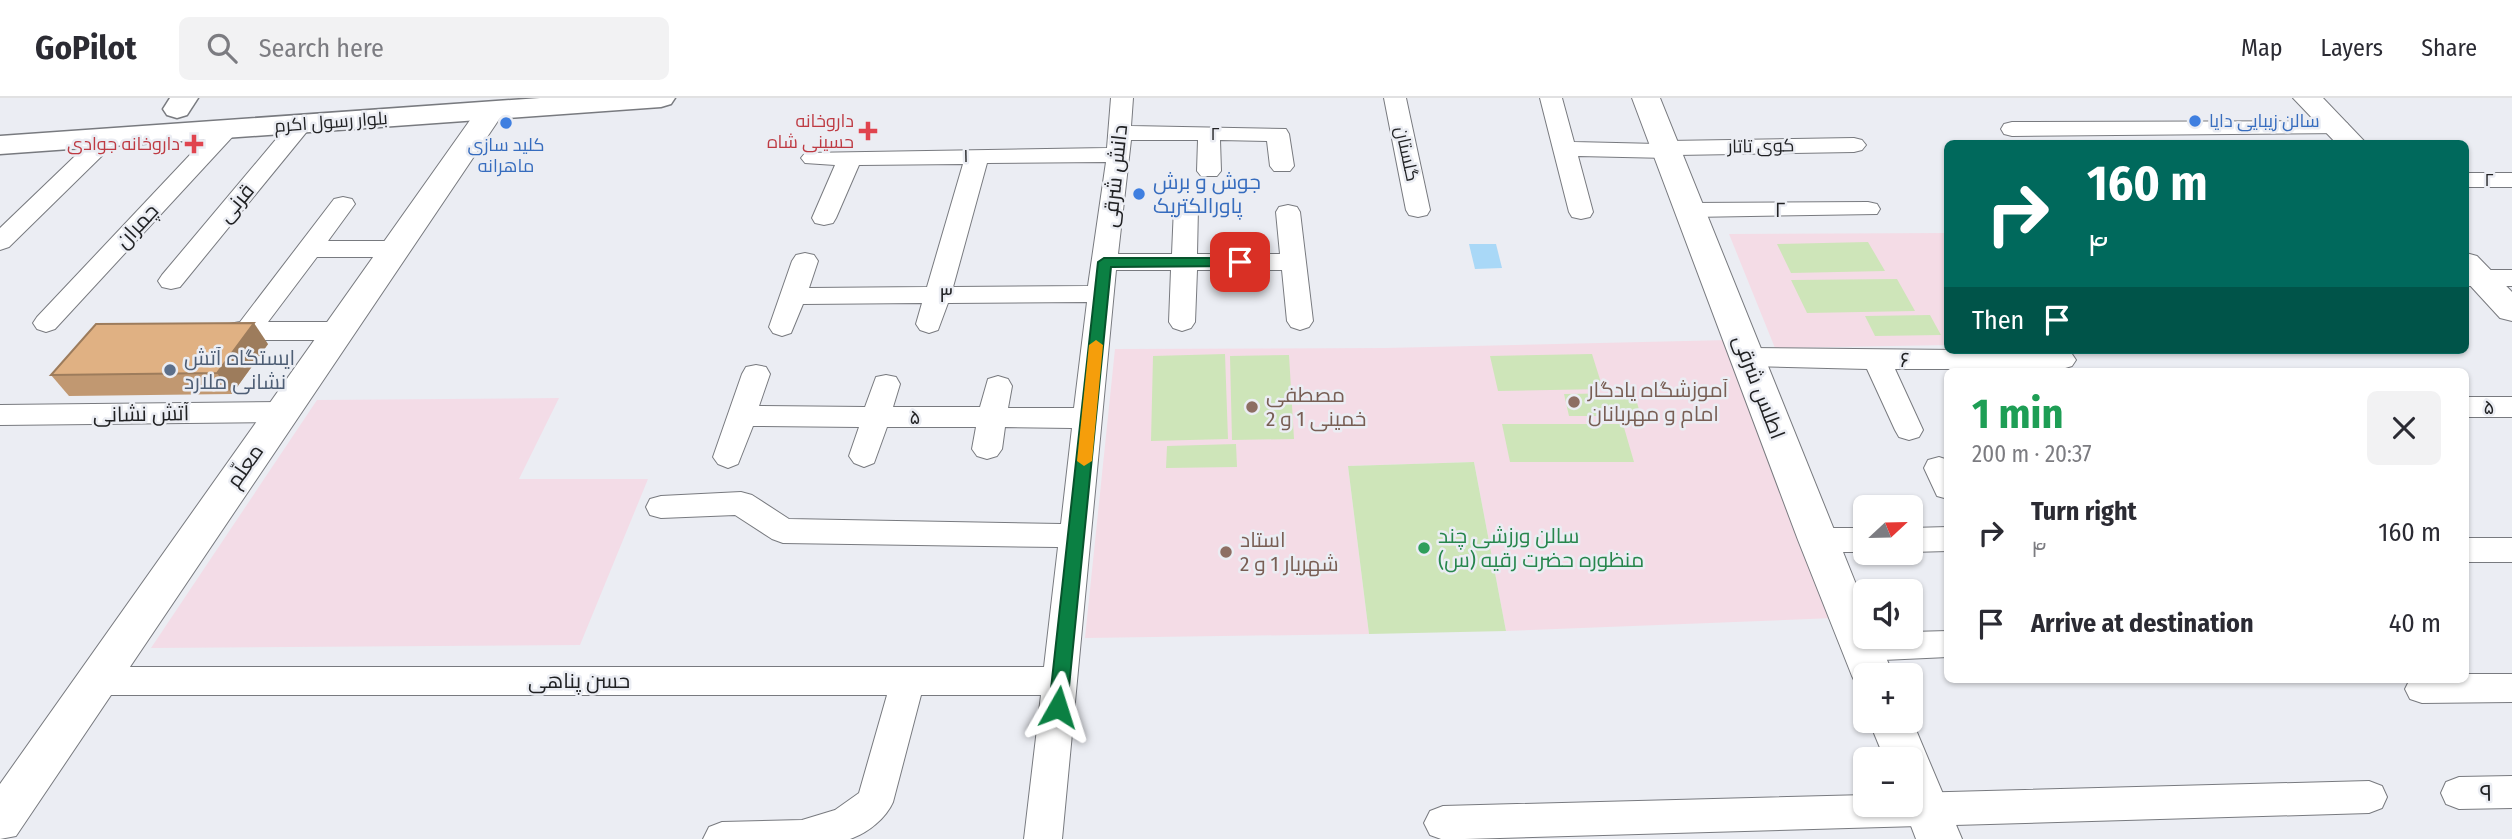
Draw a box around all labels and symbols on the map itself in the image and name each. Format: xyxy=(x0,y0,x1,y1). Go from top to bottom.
street label: بلوار رسول اکرم xyxy=(274,107,388,138)
place label: داروخانه حسینی شاه xyxy=(767,110,854,153)
place label: سالن زیبایی دایا xyxy=(2209,110,2320,132)
marker: سالن زیبایی دایا xyxy=(2187,113,2203,129)
marker: کلید سازی ماهرانه xyxy=(498,115,514,131)
marker: داروخانه حسینی شاه xyxy=(860,123,876,139)
street label: دانش شرقی xyxy=(1097,123,1133,229)
street label: ۲ xyxy=(1210,123,1220,145)
street label: گلستان xyxy=(1390,124,1424,184)
place label: داروخانه جوادی xyxy=(67,133,180,155)
place label: کلید سازی ماهرانه xyxy=(468,134,545,177)
street label: کوی تاتار xyxy=(1726,134,1795,158)
marker: داروخانه جوادی xyxy=(186,136,202,152)
street label: ۱ xyxy=(963,145,969,167)
place label: جوش و برش پاورالکتریک xyxy=(1153,169,1261,220)
street label: ۲ xyxy=(2484,169,2494,191)
street label: قرنی xyxy=(212,178,260,228)
marker: جوش و برش پاورالکتریک xyxy=(1131,186,1147,202)
street label: ۲ xyxy=(1774,197,1786,223)
street label: چمران xyxy=(110,198,165,254)
pin xyxy=(1210,232,1270,292)
street label: ۳ xyxy=(939,282,953,308)
street label: اطلس شرقی xyxy=(1727,331,1791,443)
place label: ایستگاه آتش نشانی ملارد xyxy=(184,345,295,395)
street label: ۶ xyxy=(1900,347,1910,373)
marker: ایستگاه آتش نشانی ملارد xyxy=(162,362,178,378)
place label: آموزشگاه یادگار امام و مهربانان xyxy=(1587,377,1729,428)
place label: مصطفی خمینی 1 و 2 xyxy=(1266,382,1366,432)
marker: آموزشگاه یادگار امام و مهربانان xyxy=(1566,394,1582,410)
street label: ۵ xyxy=(2483,394,2495,420)
marker: مصطفی خمینی 1 و 2 xyxy=(1244,399,1260,415)
street label: آتش نشانی xyxy=(93,400,190,428)
street label: ۵ xyxy=(909,404,921,430)
street label: معلّم xyxy=(220,439,270,493)
north arrow xyxy=(1853,495,1923,565)
place label: سالن ورزشی چند منظوره حضرت رقیه (س) xyxy=(1438,523,1644,573)
place label: استاد شهریار 1 و 2 xyxy=(1240,527,1339,577)
marker: سالن ورزشی چند منظوره حضرت رقیه (س) xyxy=(1416,540,1432,556)
marker: استاد شهریار 1 و 2 xyxy=(1218,544,1234,560)
street label: حسن پناهی xyxy=(528,668,630,695)
position arrow xyxy=(1021,670,1095,744)
street label: ۹ xyxy=(2480,779,2492,807)

